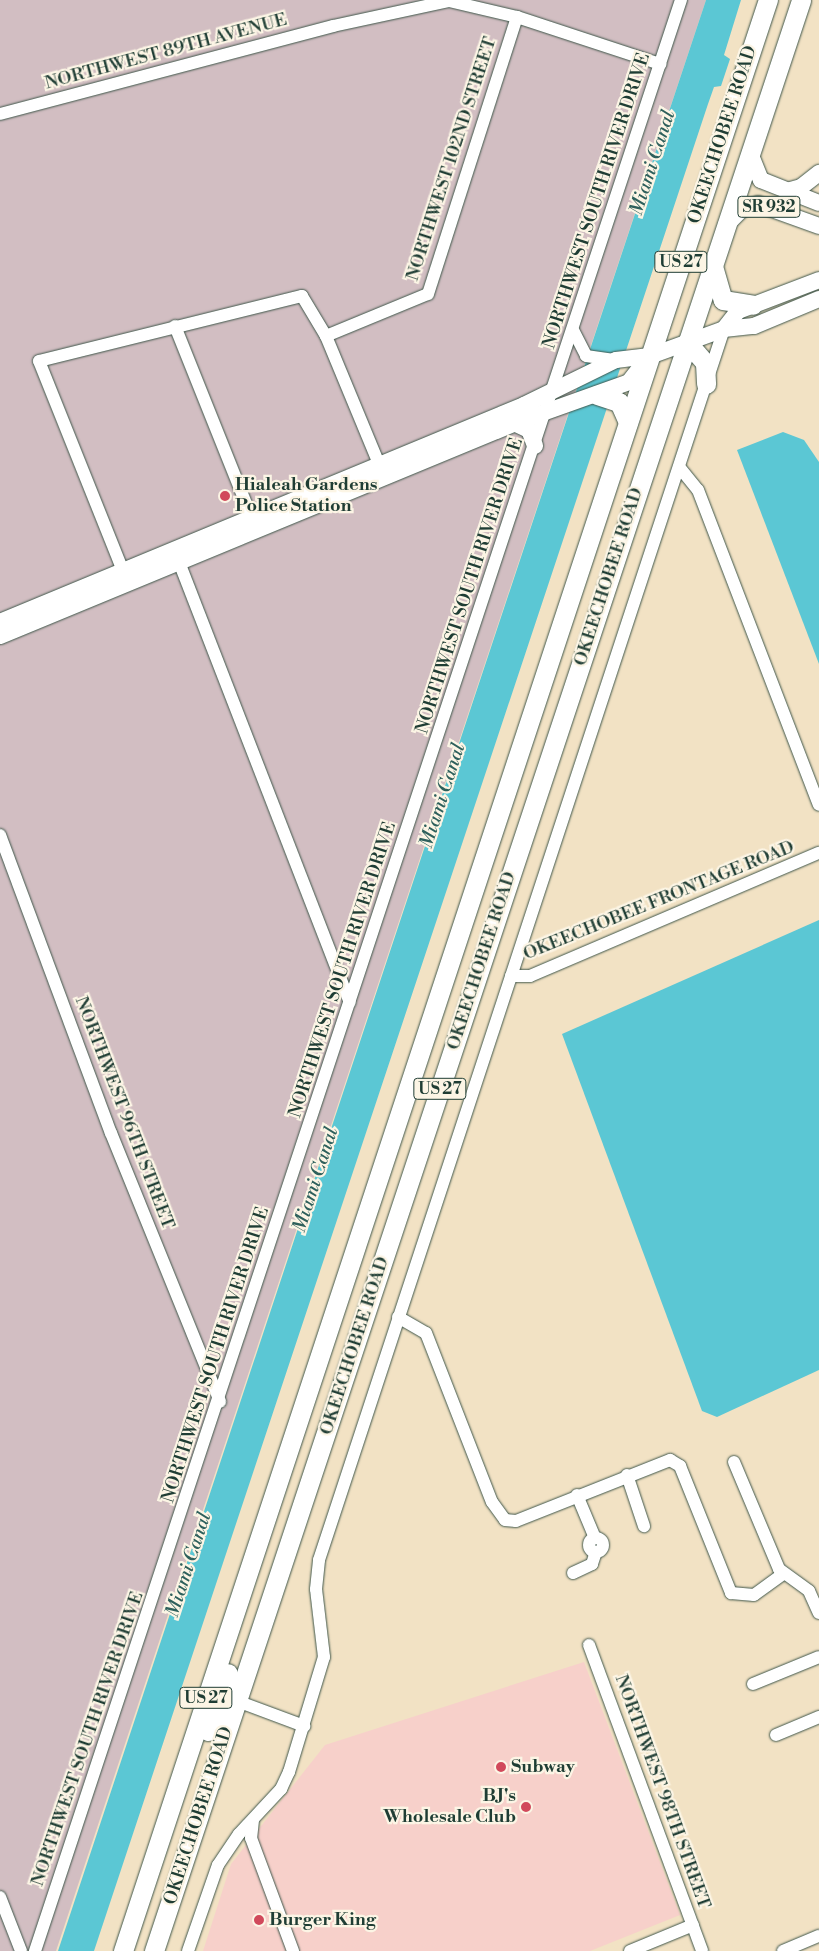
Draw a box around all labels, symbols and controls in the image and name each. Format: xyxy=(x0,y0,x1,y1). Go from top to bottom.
street label: NORTHWEST 89TH AVENUE xyxy=(43,9,289,95)
street label: NORTHWEST 102ND STREET xyxy=(402,34,502,284)
street label: OKEECHOBEE ROAD xyxy=(684,43,762,227)
street label: NORTHWEST SOUTH RIVER DRIVE xyxy=(539,50,655,352)
water label: Miami Canal xyxy=(625,107,681,219)
road number: SR 932 xyxy=(736,193,802,220)
road number: US 27 xyxy=(654,248,708,276)
street label: NORTHWEST SOUTH RIVER DRIVE xyxy=(412,435,528,737)
place label: Hialeah Gardens Police Station xyxy=(235,475,377,518)
street label: OKEECHOBEE ROAD xyxy=(570,485,648,669)
marker: Hialeah Gardens Police Station xyxy=(219,490,231,502)
water label: Miami Canal xyxy=(415,740,471,852)
street label: NORTHWEST SOUTH RIVER DRIVE xyxy=(285,819,401,1121)
street label: OKEECHOBEE FRONTAGE ROAD xyxy=(520,837,798,965)
street label: OKEECHOBEE ROAD xyxy=(443,869,521,1053)
street label: NORTHWEST 96TH STREET xyxy=(70,994,178,1232)
road number: US 27 xyxy=(412,1076,468,1102)
water label: Miami Canal xyxy=(288,1124,344,1236)
street label: NORTHWEST SOUTH RIVER DRIVE xyxy=(158,1204,274,1506)
street label: OKEECHOBEE ROAD xyxy=(316,1254,394,1438)
water label: Miami Canal xyxy=(161,1509,217,1621)
street label: NORTHWEST SOUTH RIVER DRIVE xyxy=(27,1589,149,1889)
street label: NORTHWEST 98TH STREET xyxy=(610,1672,714,1912)
road number: US 27 xyxy=(178,1685,234,1712)
street label: OKEECHOBEE ROAD xyxy=(160,1724,238,1908)
place label: Subway xyxy=(511,1756,575,1778)
marker: Subway xyxy=(495,1761,507,1773)
place label: BJ's Wholesale Club xyxy=(383,1786,516,1828)
marker: BJ's Wholesale Club xyxy=(520,1801,532,1813)
place label: Burger King xyxy=(269,1909,376,1931)
marker: Burger King xyxy=(253,1914,265,1926)

